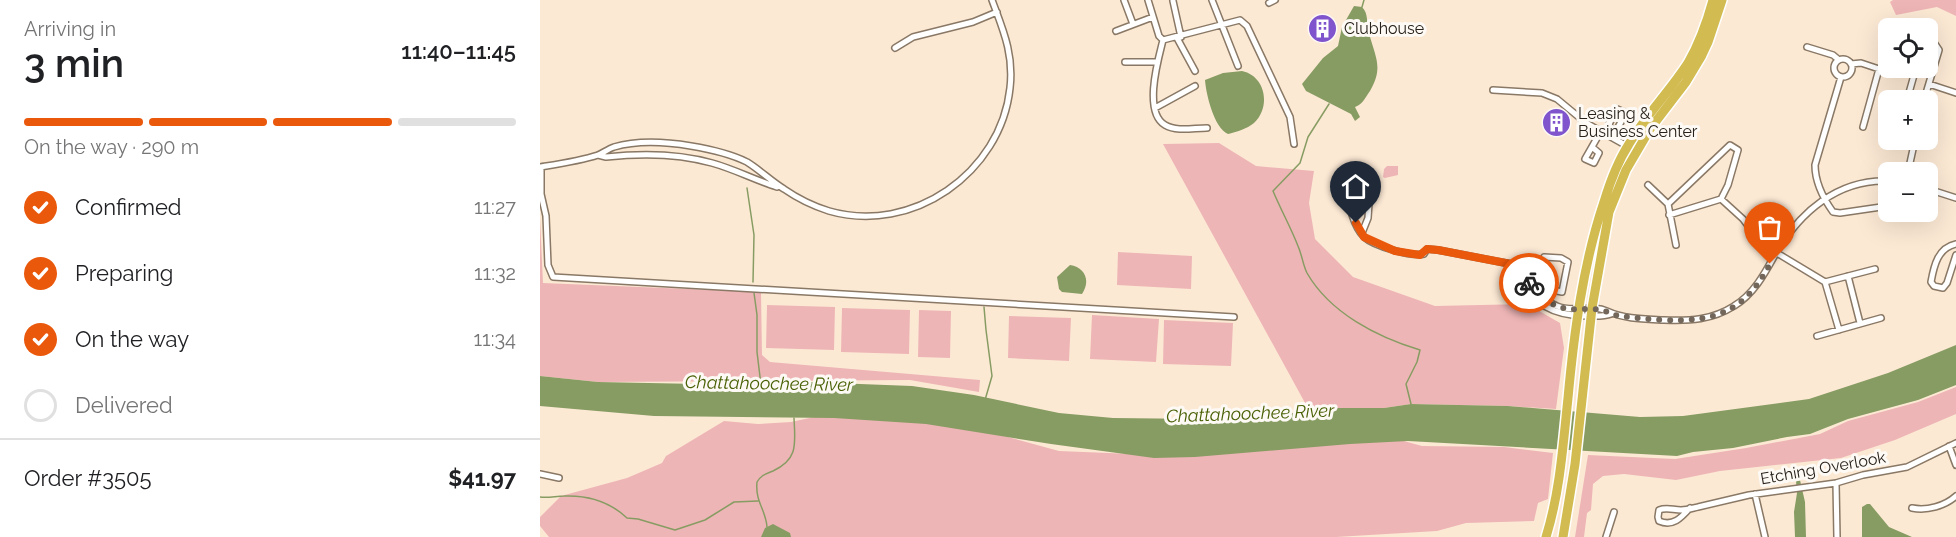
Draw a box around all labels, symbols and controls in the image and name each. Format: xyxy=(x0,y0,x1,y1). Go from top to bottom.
building icon: Clubhouse xyxy=(1307,12,1339,44)
text: Arriving in xyxy=(24,17,116,41)
map controls xyxy=(1878,18,1938,222)
button: locate xyxy=(1878,18,1938,78)
place label: Clubhouse xyxy=(1344,19,1424,38)
text: 11:40–11:45 xyxy=(401,38,516,64)
text: 3 min xyxy=(24,40,124,86)
button: + xyxy=(1878,90,1938,150)
place label: Leasing & Business Center xyxy=(1578,104,1698,141)
building icon: Leasing & Business Center xyxy=(1541,106,1573,138)
text: On the way · 290 m xyxy=(24,135,199,159)
pin xyxy=(1330,161,1381,223)
button: − xyxy=(1878,162,1938,222)
icon: home xyxy=(1339,170,1372,203)
icon: check xyxy=(24,191,57,224)
text: Confirmed xyxy=(75,194,182,220)
text: 11:27 xyxy=(474,195,516,219)
pin xyxy=(1744,202,1795,264)
icon: bag xyxy=(1753,211,1786,244)
courier xyxy=(1499,253,1559,313)
icon: check xyxy=(24,257,57,290)
text: Preparing xyxy=(75,260,173,286)
text: 11:32 xyxy=(474,261,516,285)
icon: bike xyxy=(1513,267,1546,300)
icon: check xyxy=(24,323,57,356)
text: On the way xyxy=(75,326,189,352)
text: 11:34 xyxy=(474,327,516,351)
water label: Chattahoochee River xyxy=(685,371,854,395)
text: Delivered xyxy=(75,392,173,418)
water label: Chattahoochee River xyxy=(1166,400,1335,426)
street label: Etching Overlook xyxy=(1759,448,1888,488)
text: Order #3505 xyxy=(24,465,151,491)
text: $41.97 xyxy=(448,465,516,491)

